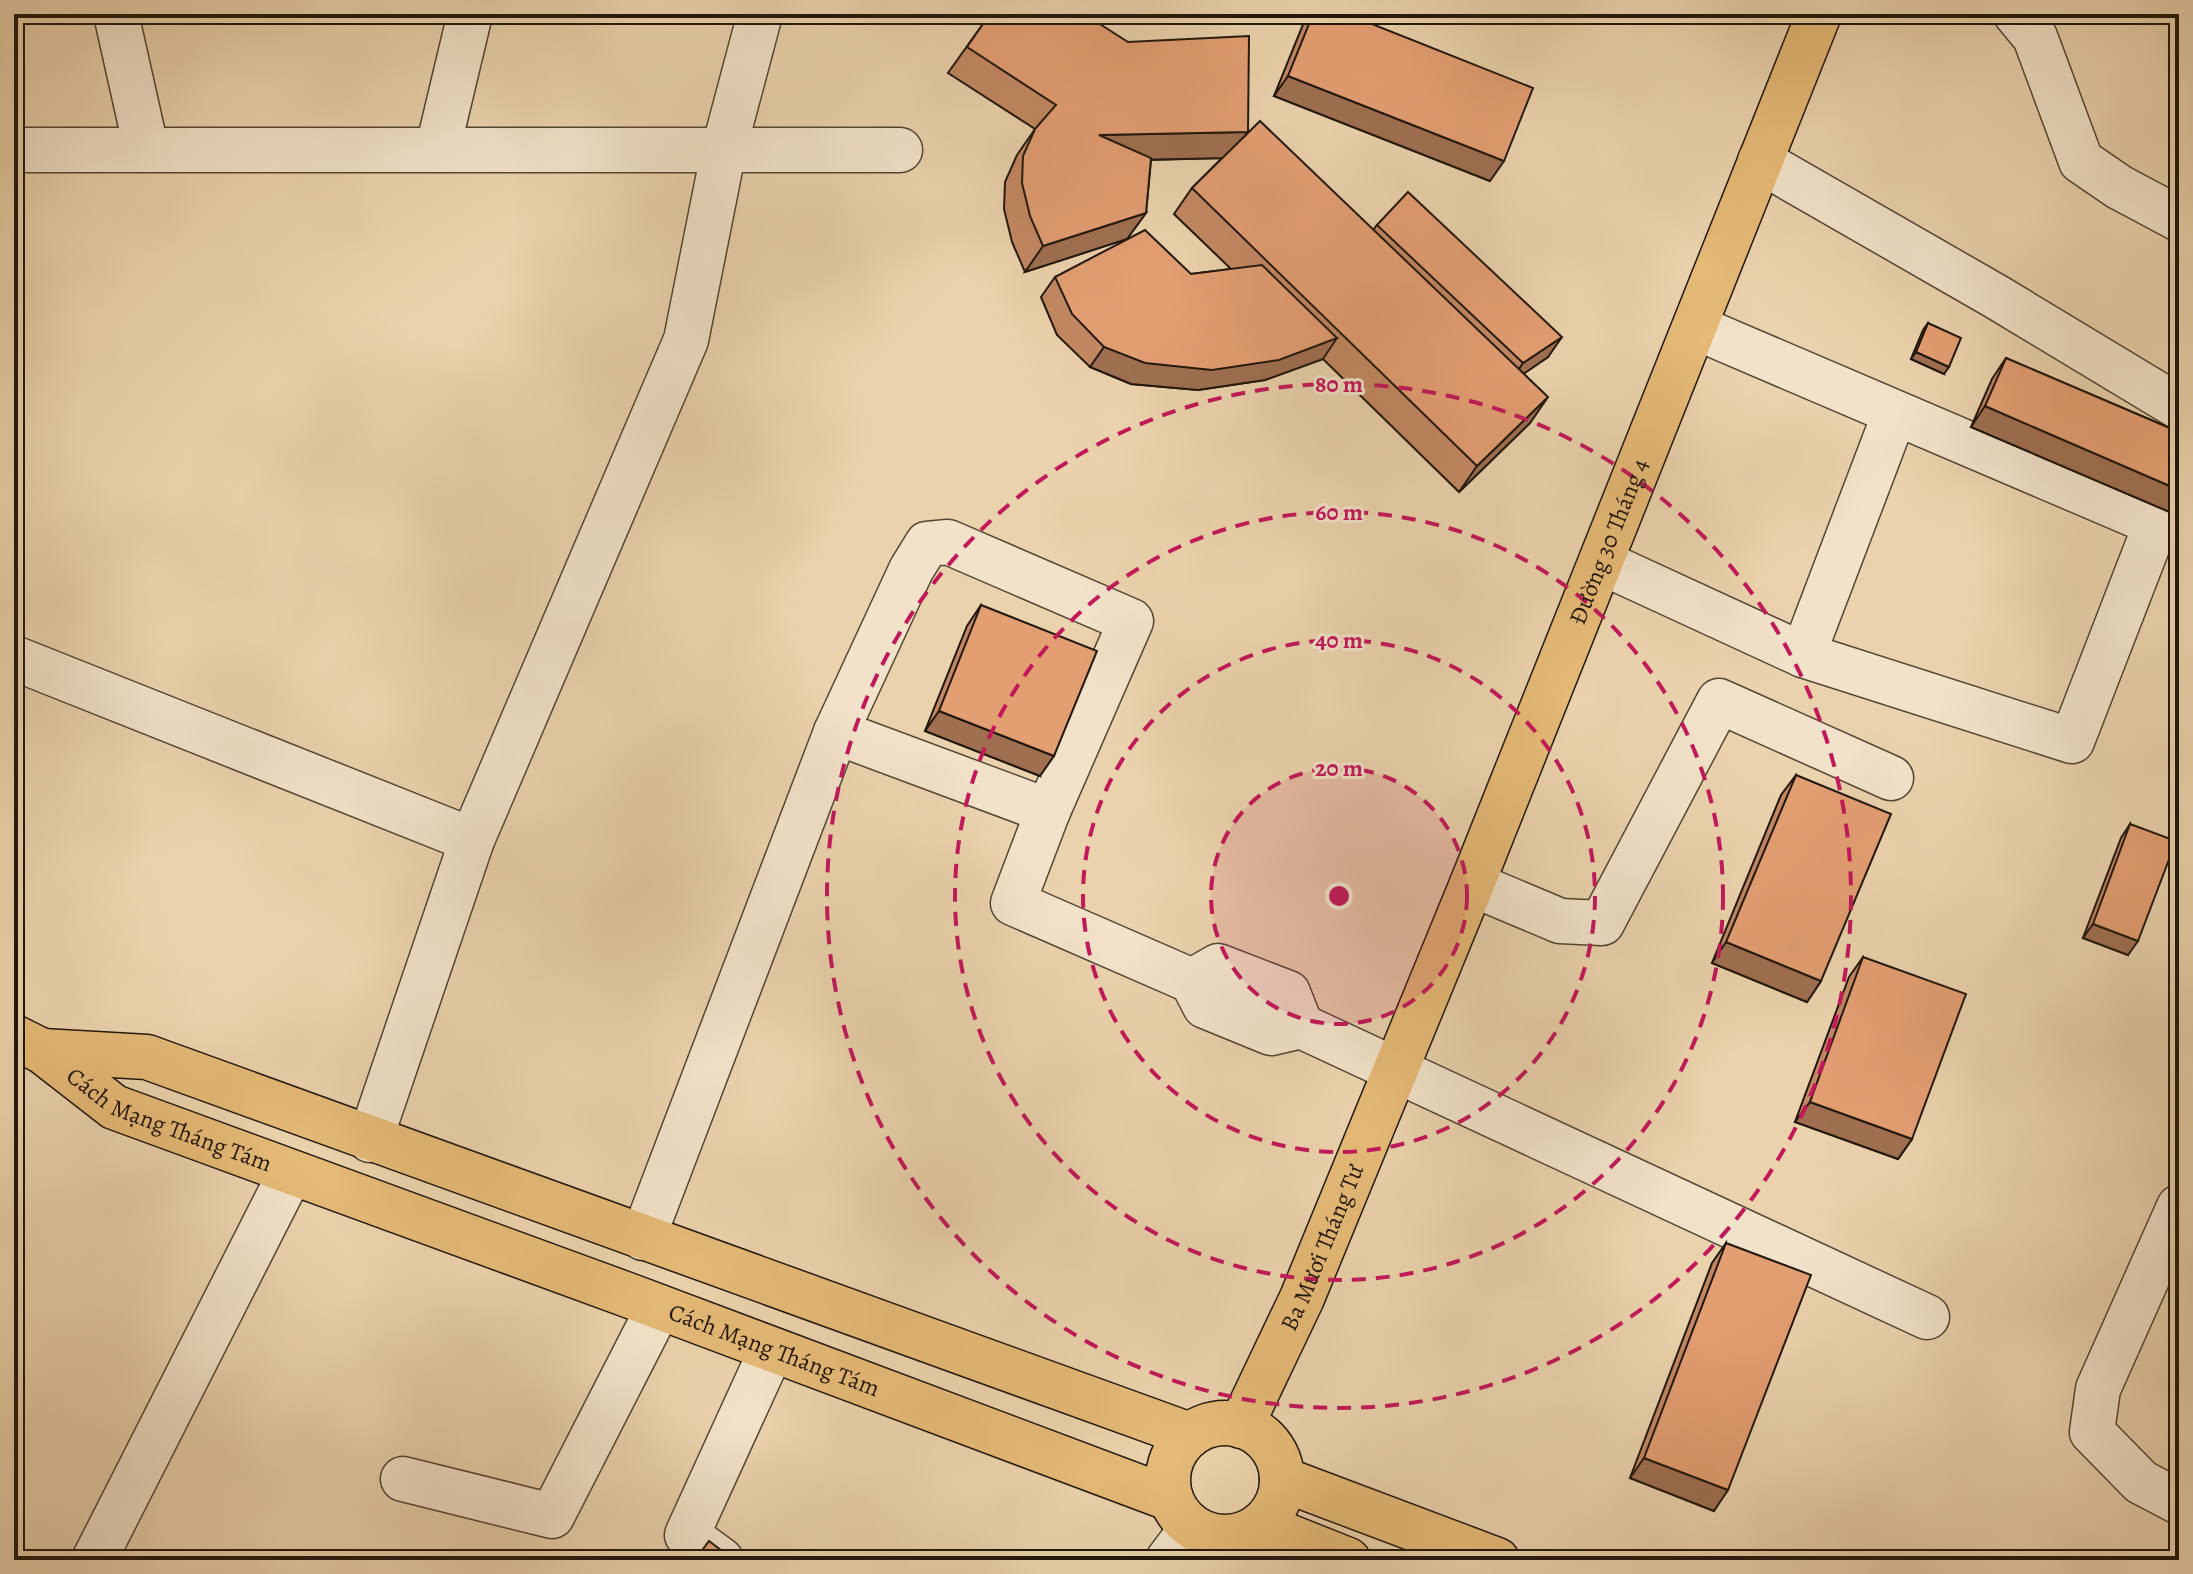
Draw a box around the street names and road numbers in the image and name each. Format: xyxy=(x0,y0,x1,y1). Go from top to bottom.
street label: Đường 30 Tháng 4 xyxy=(1561,454,1656,629)
street label: Cách Mạng Tháng Tám xyxy=(60,1060,276,1179)
street label: Ba Mươi Tháng Tư xyxy=(1273,1159,1371,1336)
street label: Cách Mạng Tháng Tám xyxy=(664,1296,884,1404)

